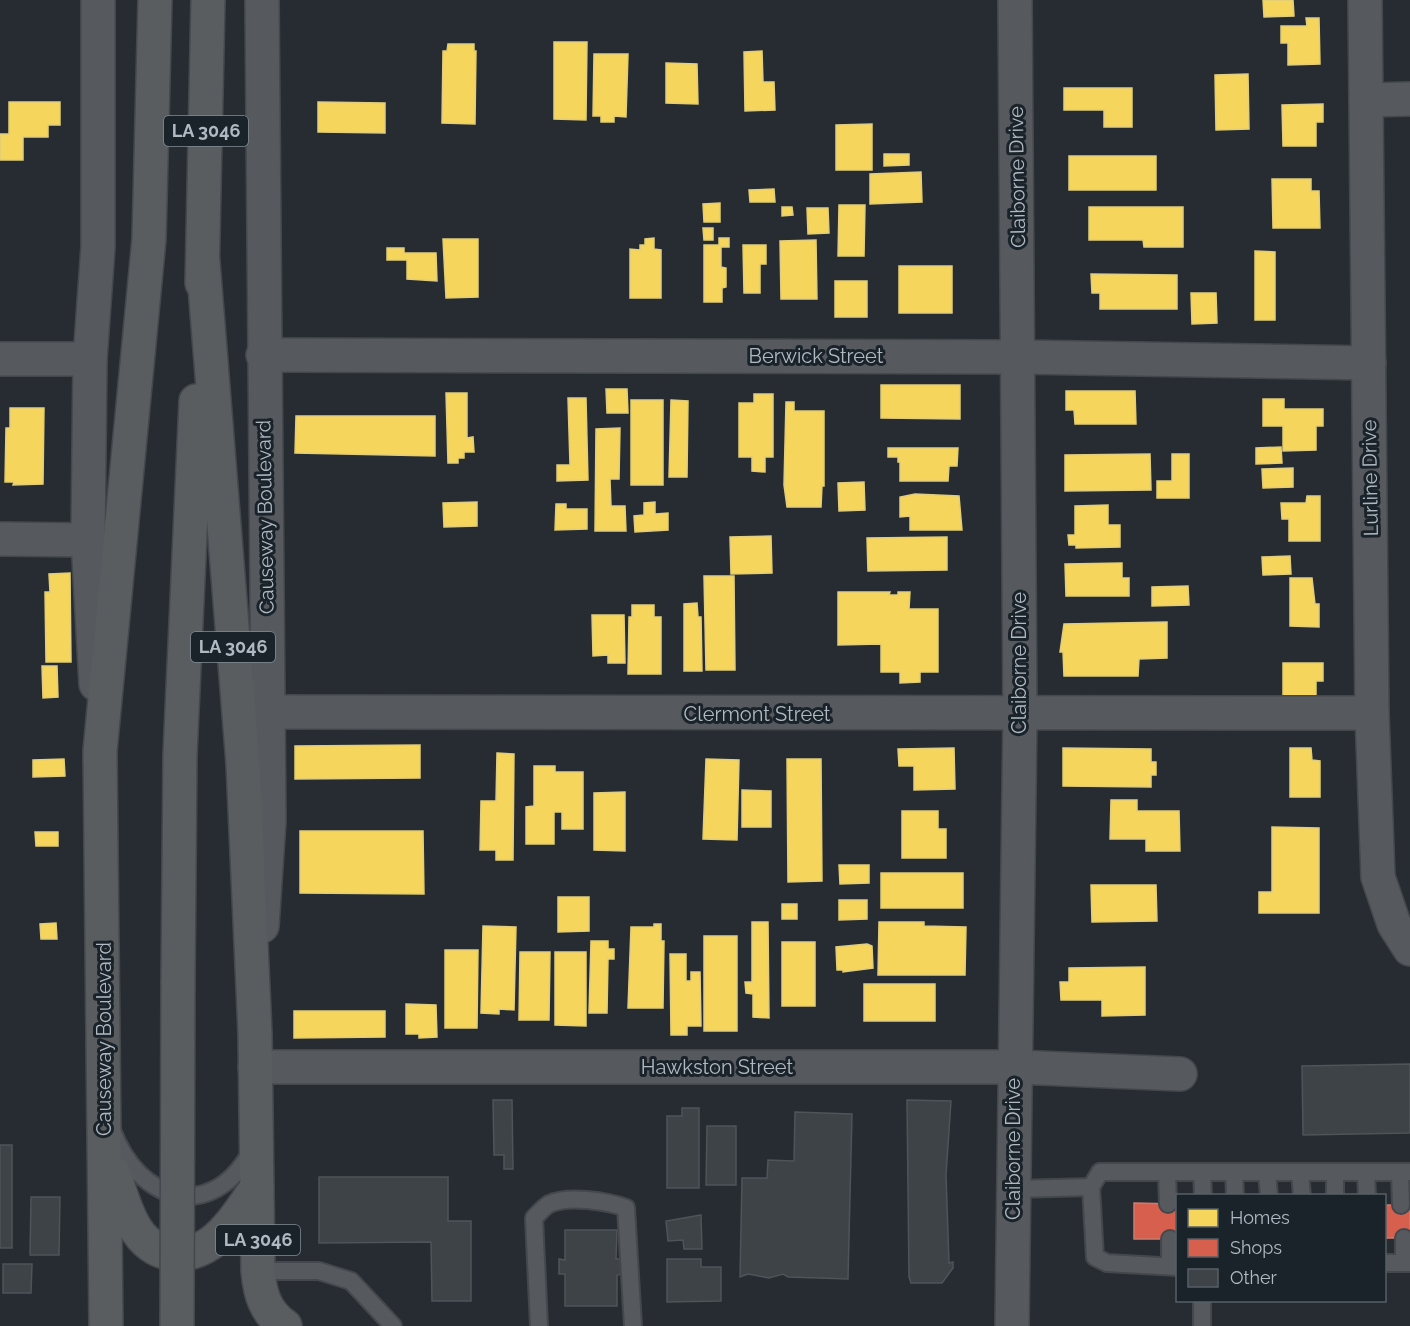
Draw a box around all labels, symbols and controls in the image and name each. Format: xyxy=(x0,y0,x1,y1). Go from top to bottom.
street label: Claiborne Drive xyxy=(1004,106,1030,248)
road number: LA 3046 xyxy=(164,116,248,146)
street label: Berwick Street xyxy=(749,344,884,368)
street label: Lurline Drive xyxy=(1357,419,1383,536)
street label: Causeway Boulevard xyxy=(251,420,279,614)
street label: Claiborne Drive xyxy=(1007,592,1031,734)
road number: LA 3046 xyxy=(191,632,275,662)
street label: Clermont Street xyxy=(683,702,831,726)
street label: Causeway Boulevard xyxy=(92,942,116,1136)
street label: Hawkston Street xyxy=(641,1055,793,1079)
street label: Claiborne Drive xyxy=(1001,1078,1025,1220)
legend xyxy=(1176,1194,1386,1302)
text: Homes xyxy=(1230,1207,1290,1228)
road number: LA 3046 xyxy=(216,1225,300,1255)
text: Shops xyxy=(1230,1237,1282,1258)
text: Other xyxy=(1230,1267,1278,1288)

